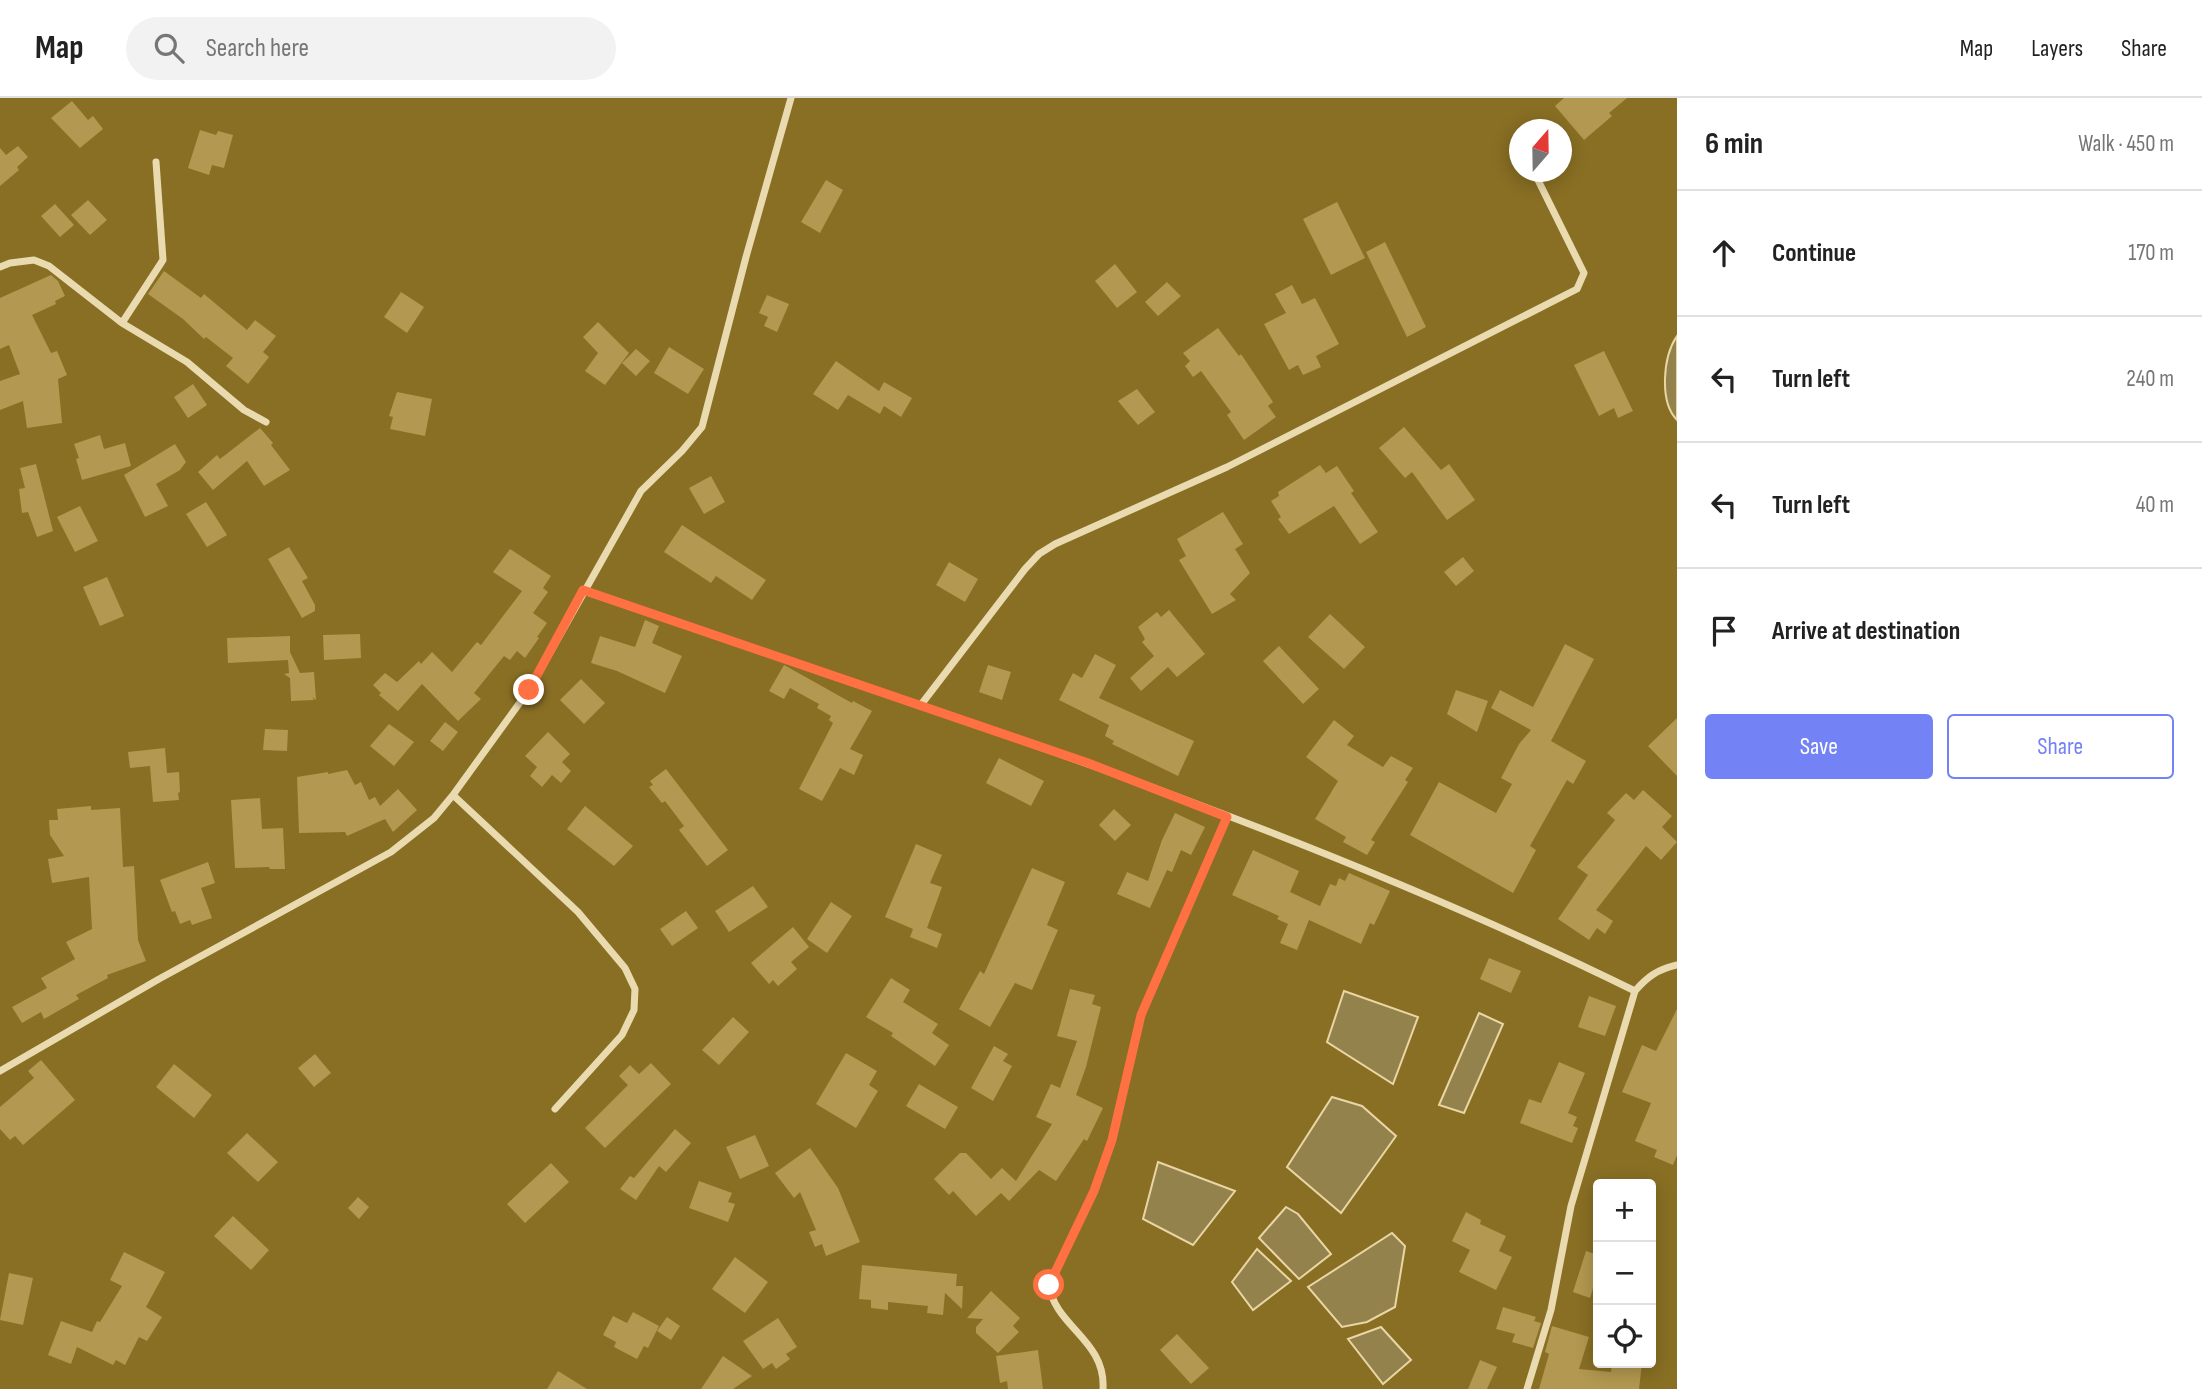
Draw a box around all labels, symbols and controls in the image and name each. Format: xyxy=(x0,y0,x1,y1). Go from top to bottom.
search box xyxy=(126,17,616,80)
text: Map xyxy=(35,28,84,68)
icon: search xyxy=(150,29,188,67)
text: Search here xyxy=(206,33,309,64)
text: Map xyxy=(1960,34,1993,63)
text: Layers xyxy=(2031,34,2083,63)
text: Share xyxy=(2121,34,2167,63)
north arrow xyxy=(1509,119,1572,182)
text: 6 min xyxy=(1705,126,1763,162)
text: Walk · 450 m xyxy=(2078,130,2174,158)
icon: ahead xyxy=(1705,234,1743,272)
text: Continue xyxy=(1772,238,1856,269)
text: 170 m xyxy=(2128,239,2174,267)
icon: left xyxy=(1705,360,1743,398)
text: Turn left xyxy=(1772,364,1850,395)
text: 240 m xyxy=(2126,365,2174,393)
icon: left xyxy=(1705,486,1743,524)
text: Turn left xyxy=(1772,490,1850,521)
text: 40 m xyxy=(2136,491,2174,519)
icon: arrive xyxy=(1705,612,1743,650)
text: Arrive at destination xyxy=(1772,616,1960,647)
route end xyxy=(513,674,544,705)
button: Save xyxy=(1705,714,1933,779)
button: Share xyxy=(1947,714,2174,779)
map controls xyxy=(1593,1179,1656,1368)
button: + xyxy=(1593,1179,1656,1242)
button: − xyxy=(1593,1242,1656,1305)
route start xyxy=(1033,1269,1064,1300)
button: locate xyxy=(1593,1305,1656,1368)

